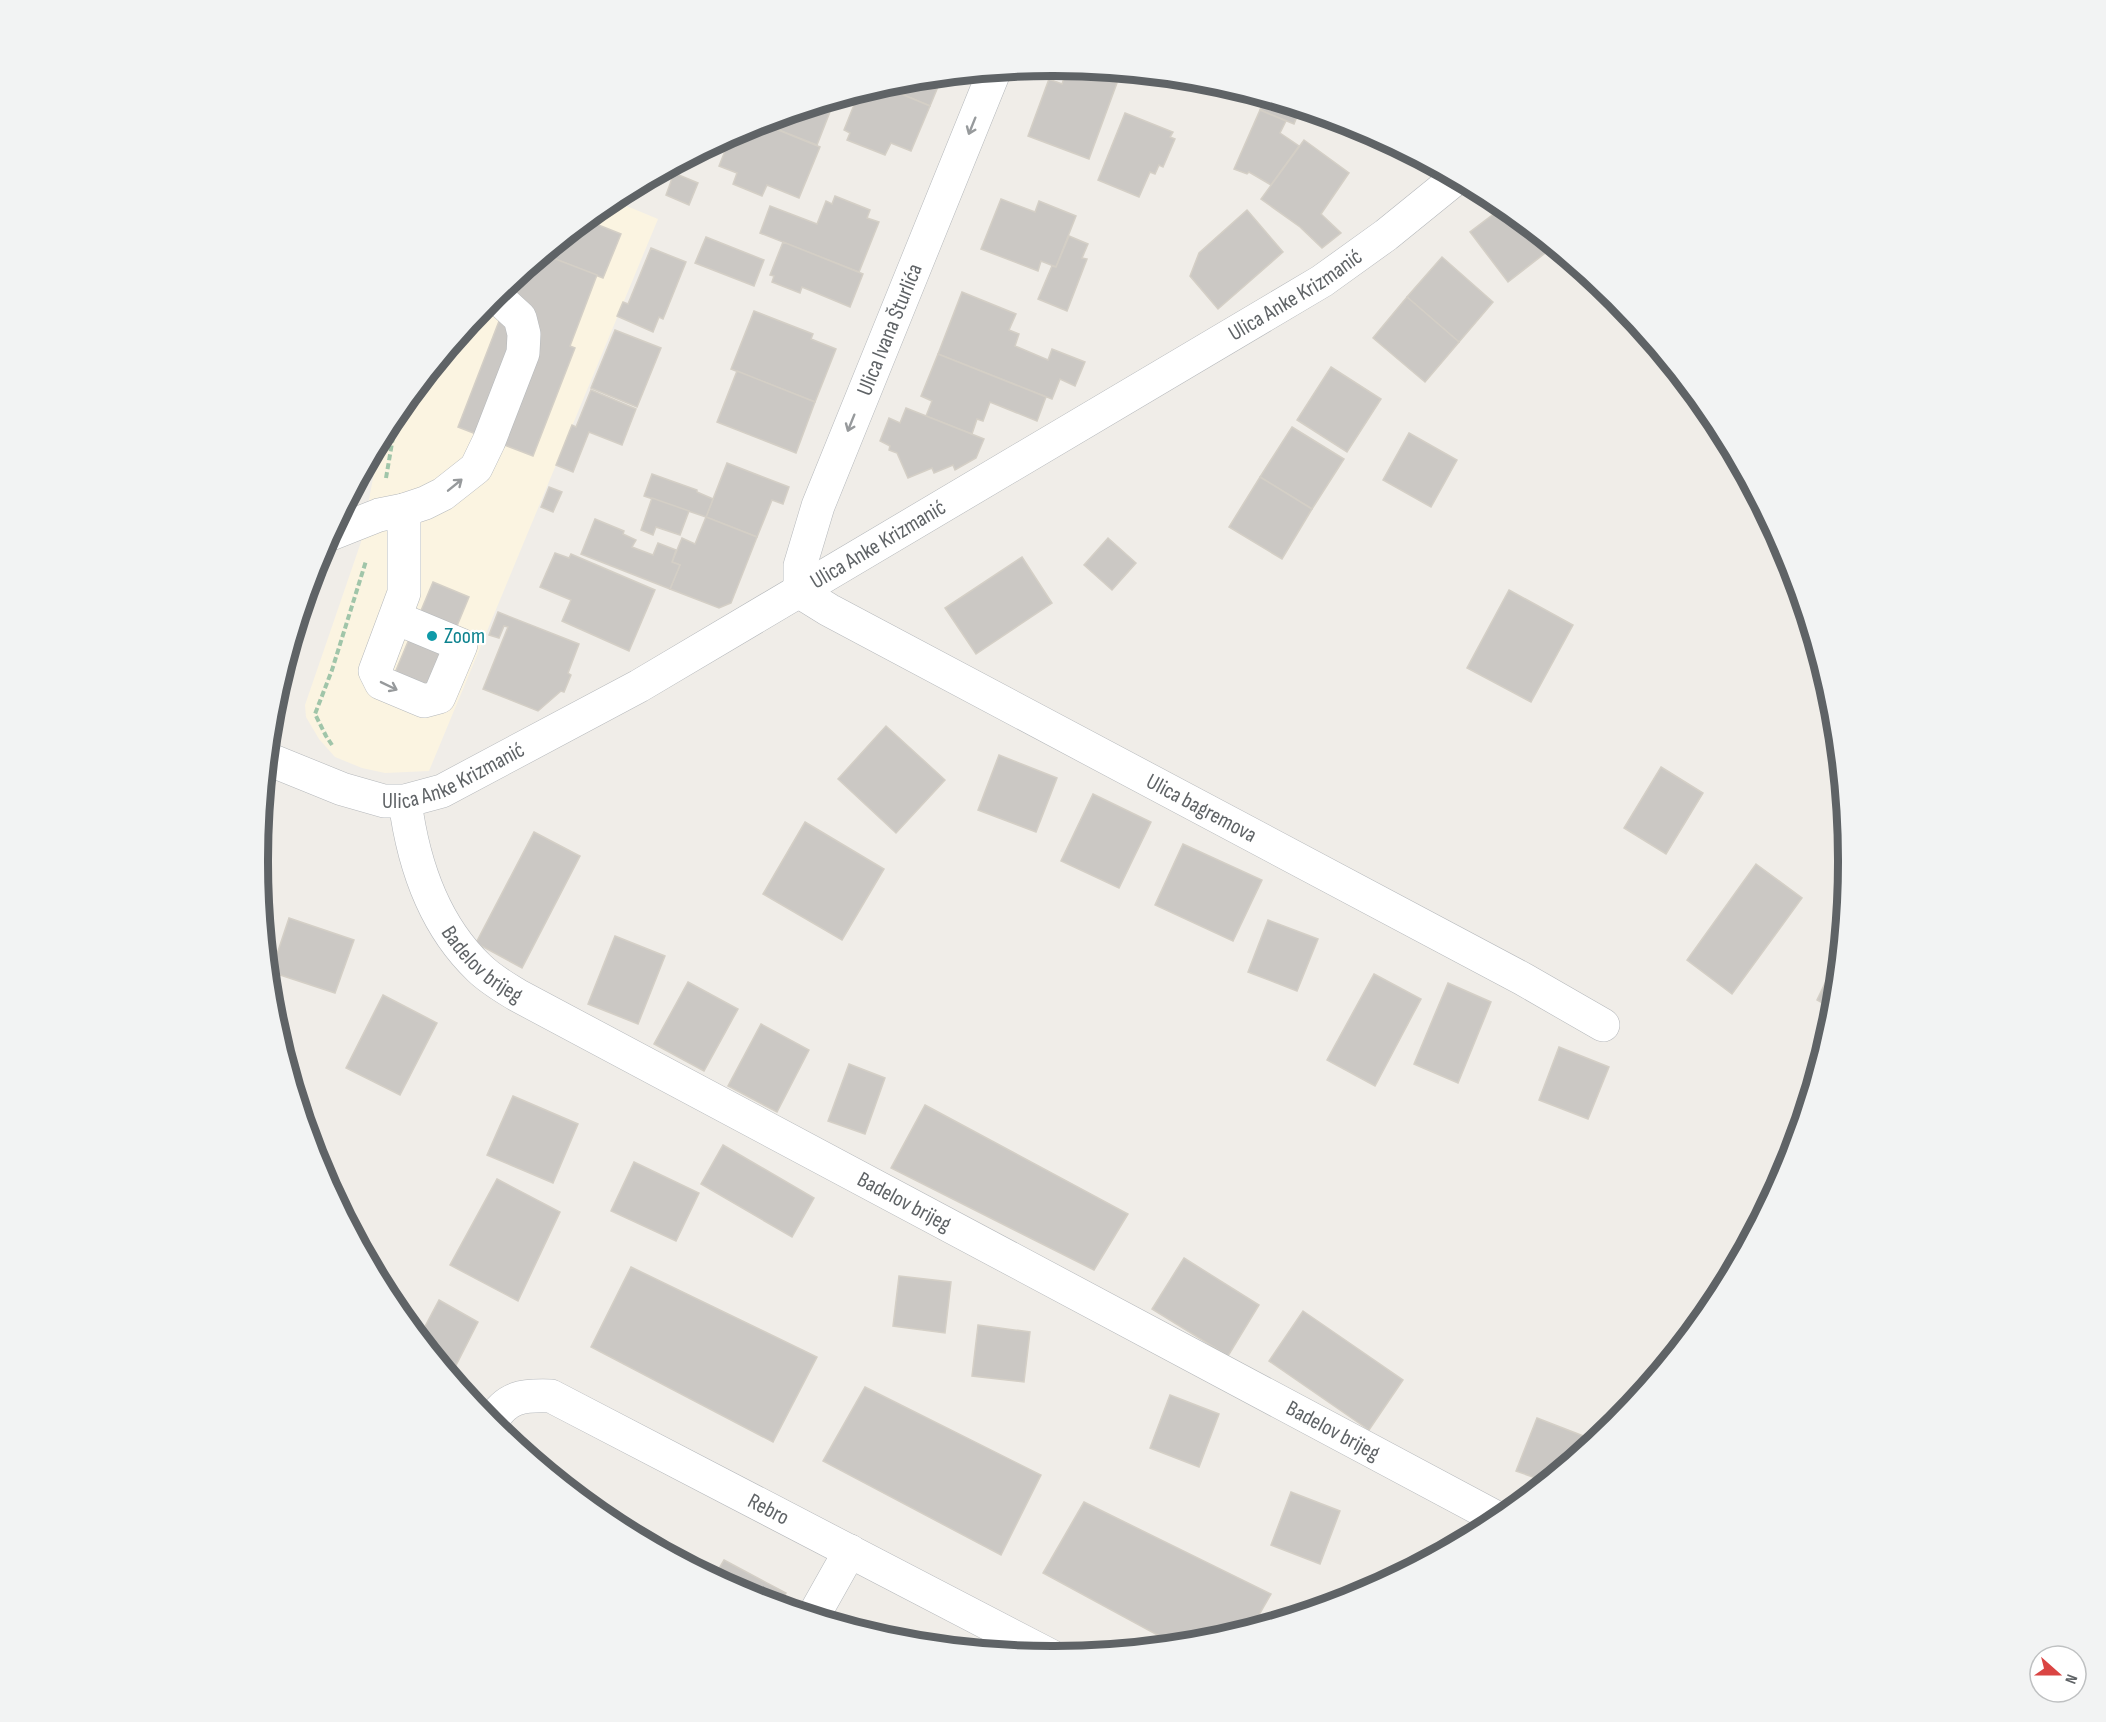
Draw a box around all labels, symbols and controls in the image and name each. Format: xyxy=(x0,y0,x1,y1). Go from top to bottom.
one-way arrow xyxy=(966,116,977,135)
street label: Ulica Anke Krizmanić xyxy=(1223,243,1367,347)
street label: Ulica Ivana Šturlića xyxy=(851,260,928,399)
one-way arrow xyxy=(845,414,856,432)
one-way arrow xyxy=(447,478,463,491)
street label: Ulica Anke Krizmanić xyxy=(805,494,951,595)
place label: Zoom xyxy=(444,623,485,650)
marker: Zoom xyxy=(425,629,439,643)
one-way arrow xyxy=(380,680,397,692)
street label: Ulica Anke Krizmanić xyxy=(382,736,529,815)
street label: Ulica bagremova xyxy=(1142,768,1261,848)
street label: Badelov brijeg xyxy=(435,921,528,1009)
street label: Badelov brijeg xyxy=(853,1166,956,1238)
street label: Badelov brijeg xyxy=(1281,1394,1385,1467)
street label: Rebro xyxy=(743,1487,794,1531)
north arrow xyxy=(2028,1644,2088,1704)
text: N xyxy=(2060,1671,2081,1686)

